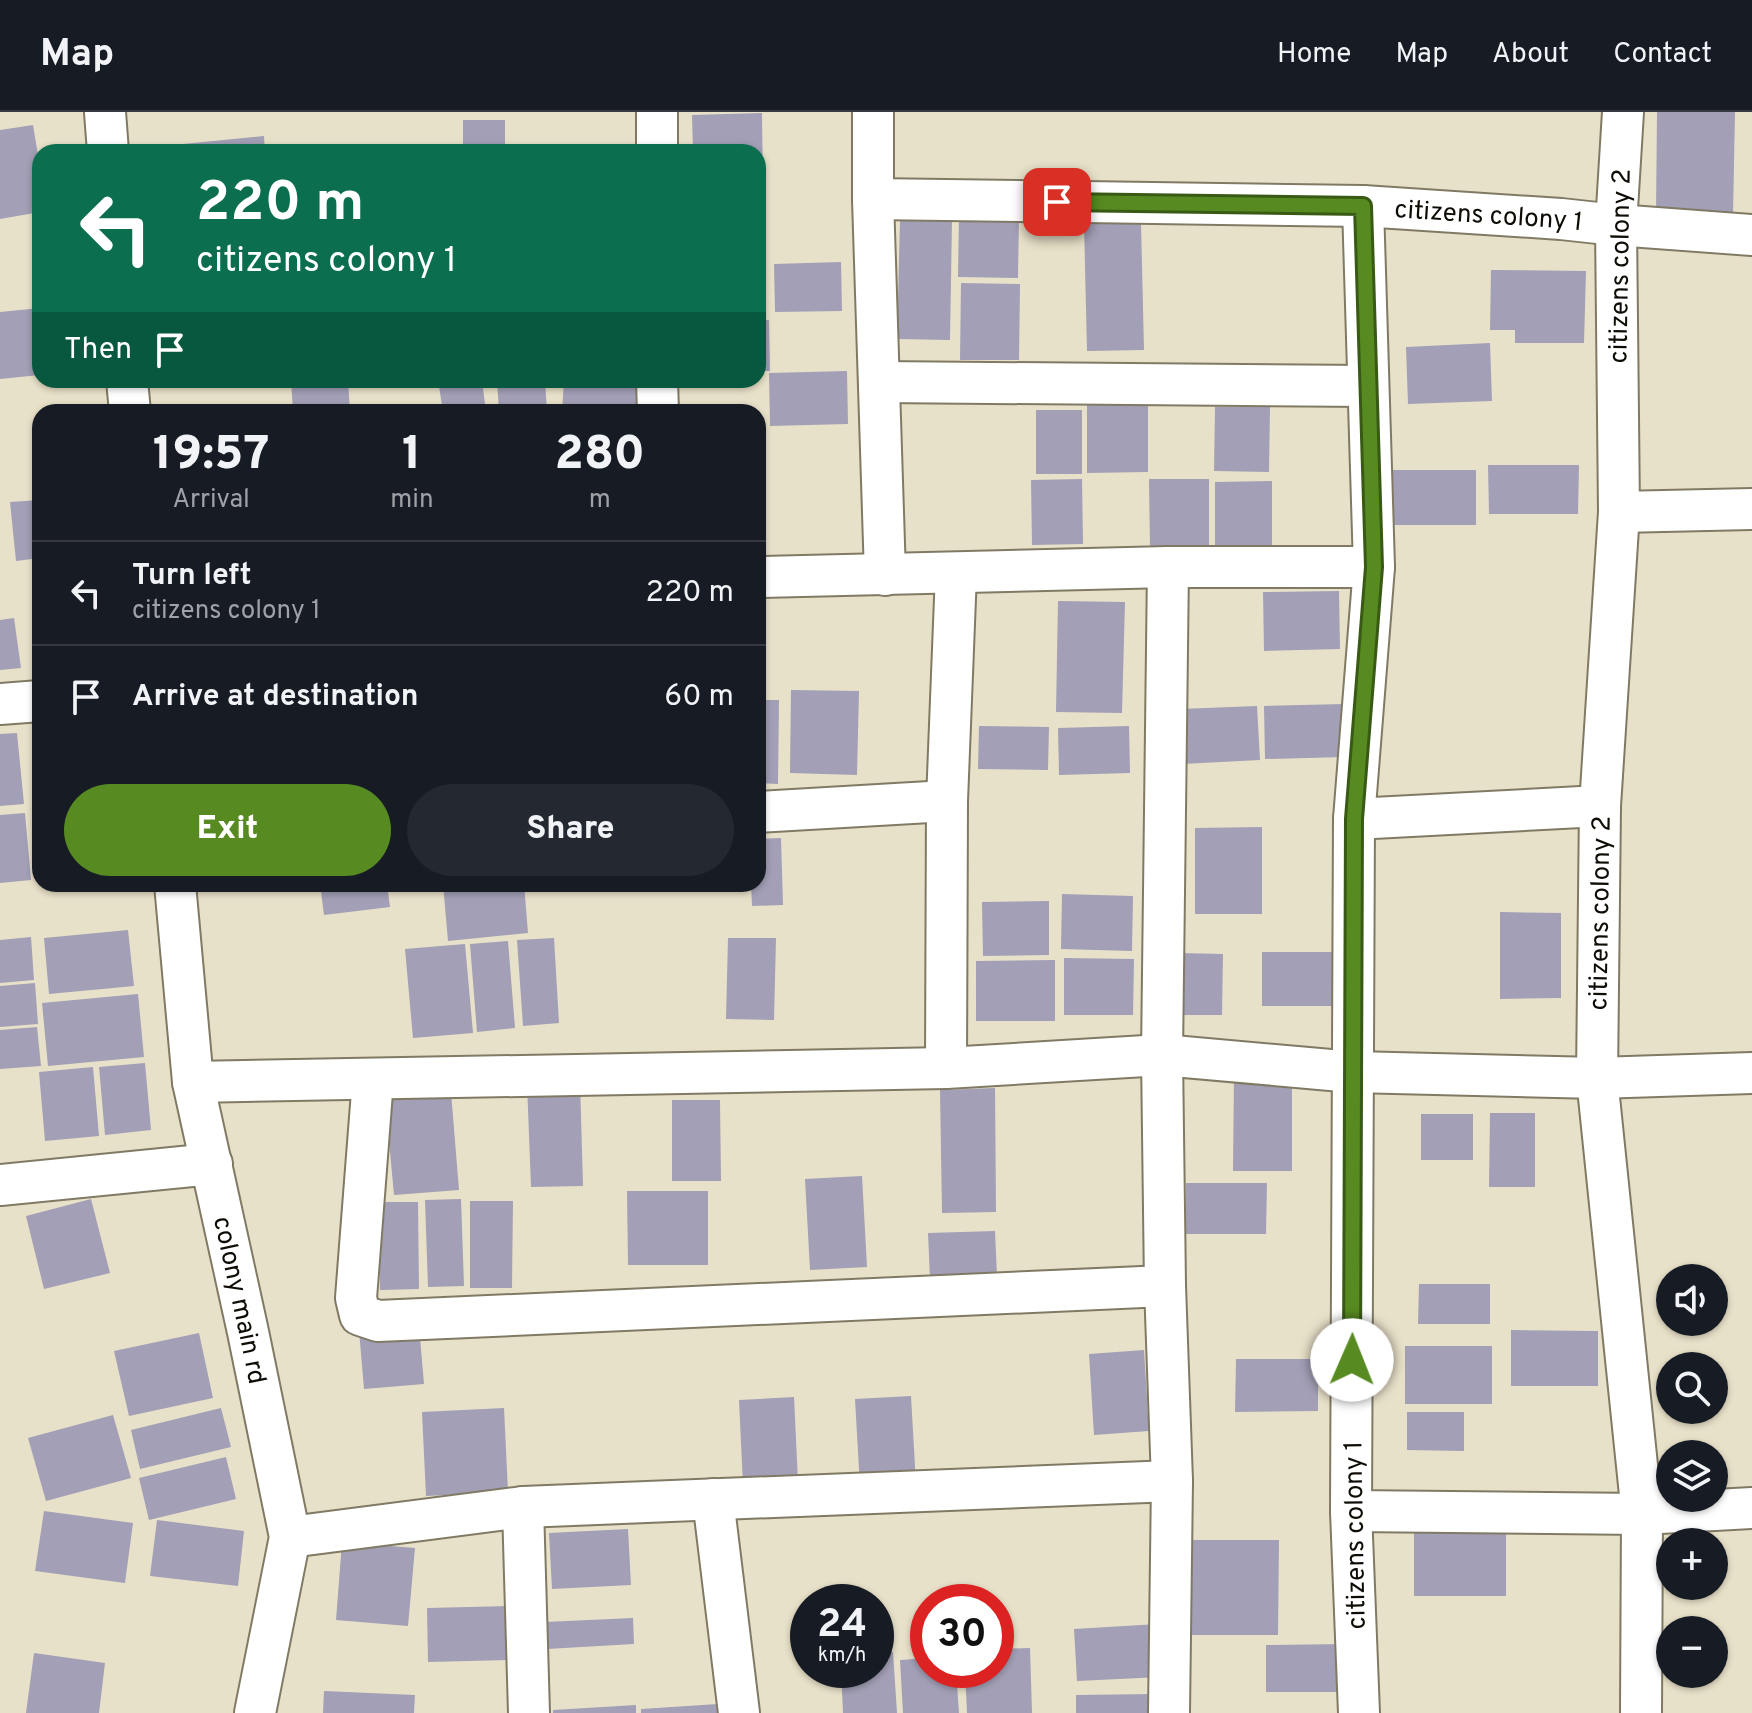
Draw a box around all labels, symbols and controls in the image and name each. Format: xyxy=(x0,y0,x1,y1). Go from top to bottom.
text: Map xyxy=(40,31,114,80)
text: Home xyxy=(1277,37,1351,73)
text: Map xyxy=(1395,37,1448,73)
text: About xyxy=(1492,37,1569,73)
text: Contact xyxy=(1613,37,1712,73)
pin xyxy=(1023,168,1091,236)
street label: citizens colony 2 xyxy=(1603,168,1640,364)
text: 220 m xyxy=(196,170,364,240)
icon: left xyxy=(64,176,168,280)
icon: arrive xyxy=(1035,180,1079,224)
street label: citizens colony 1 xyxy=(1393,194,1584,240)
text: citizens colony 1 xyxy=(196,239,457,285)
icon: arrive xyxy=(148,328,192,372)
text: Then xyxy=(64,332,132,369)
text: 19:57 xyxy=(153,426,269,486)
text: 1 xyxy=(402,426,422,486)
text: 280 xyxy=(554,426,645,486)
text: Arrival xyxy=(172,484,250,517)
text: min xyxy=(390,484,434,517)
text: m xyxy=(589,484,611,517)
text: Turn left xyxy=(132,558,252,595)
icon: left xyxy=(64,571,108,615)
text: 220 m xyxy=(646,575,734,612)
text: citizens colony 1 xyxy=(132,595,321,628)
icon: arrive xyxy=(64,675,108,719)
text: Arrive at destination xyxy=(132,679,418,716)
text: 60 m xyxy=(664,679,734,716)
button: Exit xyxy=(64,784,391,876)
button: Share xyxy=(407,784,734,876)
street label: citizens colony 2 xyxy=(1583,815,1620,1011)
street label: colony main rd xyxy=(204,1214,272,1387)
map controls xyxy=(1656,1264,1728,1688)
button: sound xyxy=(1656,1264,1728,1336)
position arrow xyxy=(1310,1318,1394,1402)
button: search xyxy=(1656,1352,1728,1424)
street label: citizens colony 1 xyxy=(1338,1440,1375,1630)
button: layers xyxy=(1656,1440,1728,1512)
button: + xyxy=(1656,1528,1728,1600)
speed limit sign: 30 xyxy=(910,1584,1014,1688)
text: 24 xyxy=(817,1601,867,1651)
button: − xyxy=(1656,1616,1728,1688)
text: km/h xyxy=(818,1643,866,1669)

